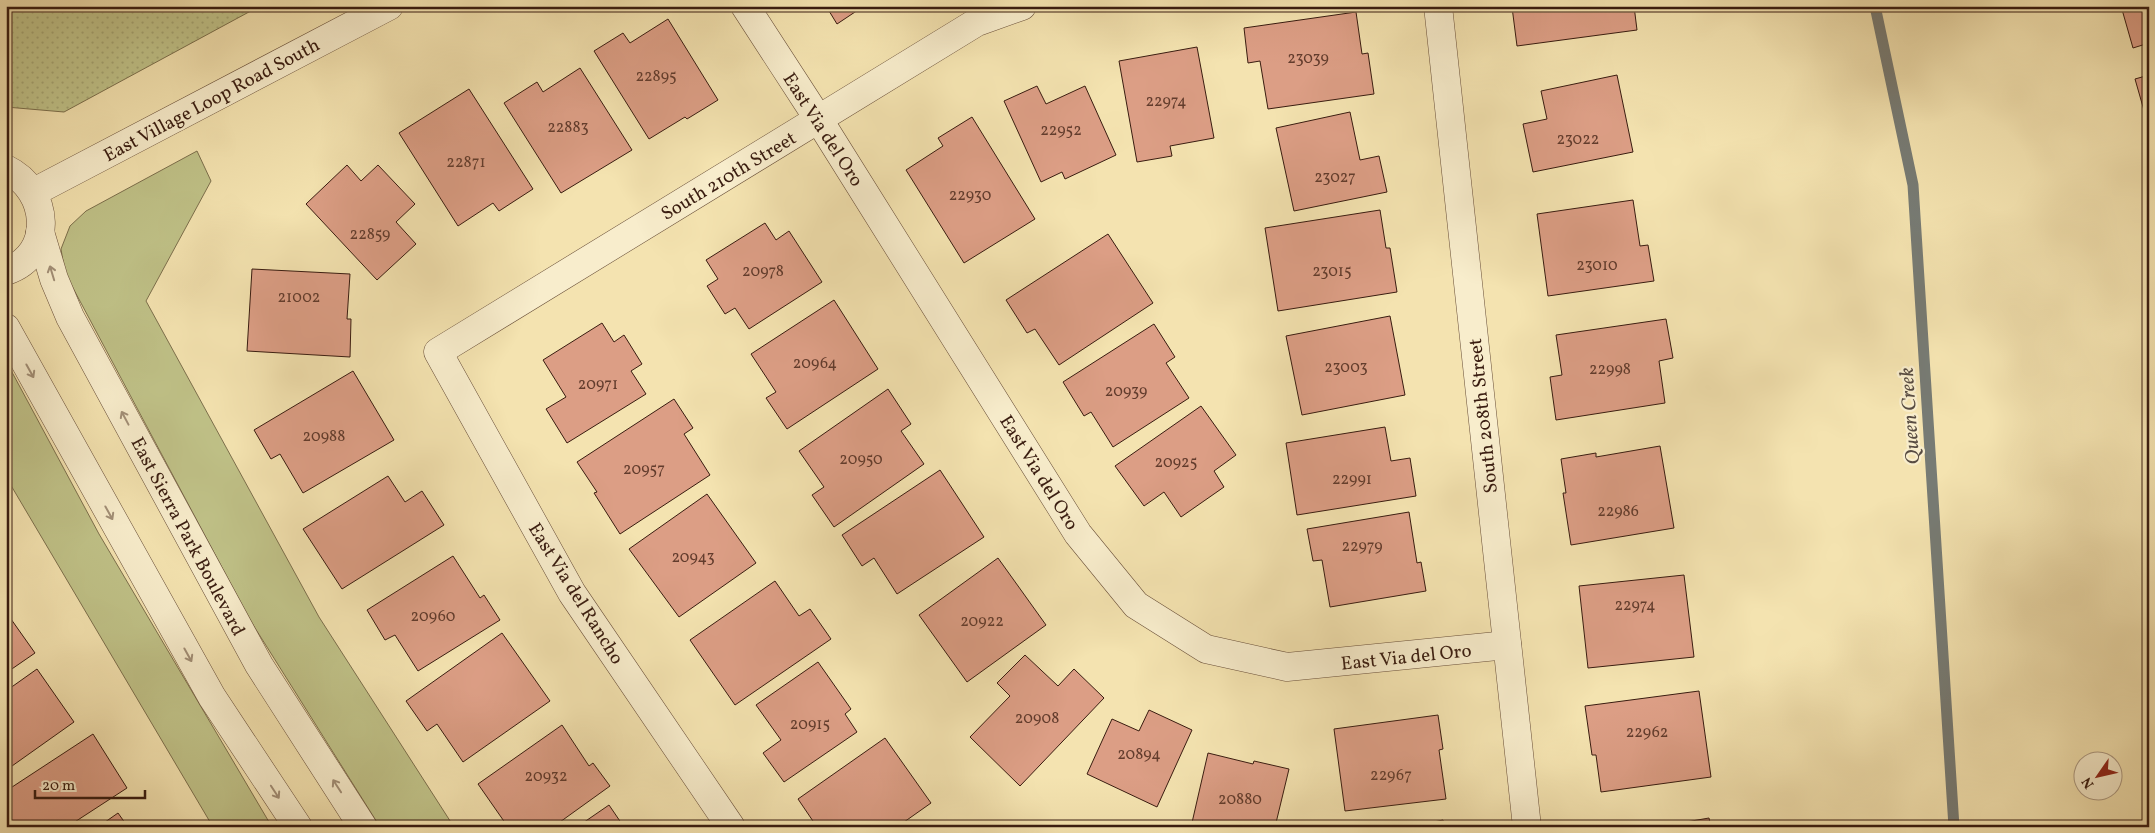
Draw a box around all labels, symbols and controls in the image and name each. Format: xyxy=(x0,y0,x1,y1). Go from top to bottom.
street label: East Village Loop Road South xyxy=(99,33,325,169)
house number: 23039 xyxy=(1287,48,1329,70)
house number: 22895 xyxy=(635,66,677,88)
street label: East Via del Oro xyxy=(776,68,869,192)
house number: 22974 xyxy=(1145,91,1187,113)
house number: 22883 xyxy=(547,117,589,139)
house number: 22952 xyxy=(1040,120,1082,142)
street label: South 210th Street xyxy=(656,126,802,227)
house number: 23022 xyxy=(1557,129,1599,151)
house number: 22871 xyxy=(446,152,486,174)
house number: 23027 xyxy=(1314,167,1356,189)
house number: 22930 xyxy=(949,185,991,207)
house number: 22859 xyxy=(350,224,390,246)
house number: 23010 xyxy=(1576,255,1618,277)
house number: 20978 xyxy=(742,261,784,283)
house number: 23015 xyxy=(1312,261,1352,283)
one-way arrow xyxy=(47,265,56,281)
house number: 21002 xyxy=(278,287,320,309)
street label: South 208th Street xyxy=(1463,337,1505,495)
house number: 20964 xyxy=(793,353,837,375)
house number: 23003 xyxy=(1324,357,1368,379)
house number: 22998 xyxy=(1589,359,1631,381)
one-way arrow xyxy=(25,363,35,378)
water label: Queen Creek xyxy=(1894,367,1928,465)
house number: 20971 xyxy=(578,374,618,396)
house number: 20939 xyxy=(1105,381,1147,403)
one-way arrow xyxy=(120,410,130,425)
street label: East Via del Oro xyxy=(993,411,1084,536)
house number: 20988 xyxy=(303,426,345,448)
street label: East Sierra Park Boulevard xyxy=(124,433,251,641)
house number: 20950 xyxy=(839,449,883,471)
house number: 20925 xyxy=(1155,452,1197,474)
house number: 20957 xyxy=(623,459,665,481)
house number: 22991 xyxy=(1332,469,1372,491)
house number: 22986 xyxy=(1597,501,1639,523)
one-way arrow xyxy=(104,505,114,520)
street label: East Via del Rancho xyxy=(521,518,629,670)
house number: 22979 xyxy=(1341,536,1383,558)
house number: 20943 xyxy=(671,547,715,569)
house number: 22974 xyxy=(1614,595,1656,617)
house number: 20960 xyxy=(411,606,455,628)
house number: 20922 xyxy=(960,611,1004,633)
street label: East Via del Oro xyxy=(1340,638,1473,678)
one-way arrow xyxy=(184,647,194,661)
house number: 20908 xyxy=(1015,708,1059,730)
house number: 20915 xyxy=(790,714,830,736)
house number: 22962 xyxy=(1626,722,1668,744)
house number: 20894 xyxy=(1117,744,1161,766)
north arrow xyxy=(2072,750,2122,800)
house number: 22967 xyxy=(1370,765,1412,787)
house number: 20932 xyxy=(525,766,568,788)
scale bar xyxy=(35,768,145,800)
text: N xyxy=(2078,773,2099,792)
text: 20 m xyxy=(42,776,75,797)
one-way arrow xyxy=(331,779,341,793)
one-way arrow xyxy=(270,785,280,799)
house number: 20880 xyxy=(1218,789,1262,811)

